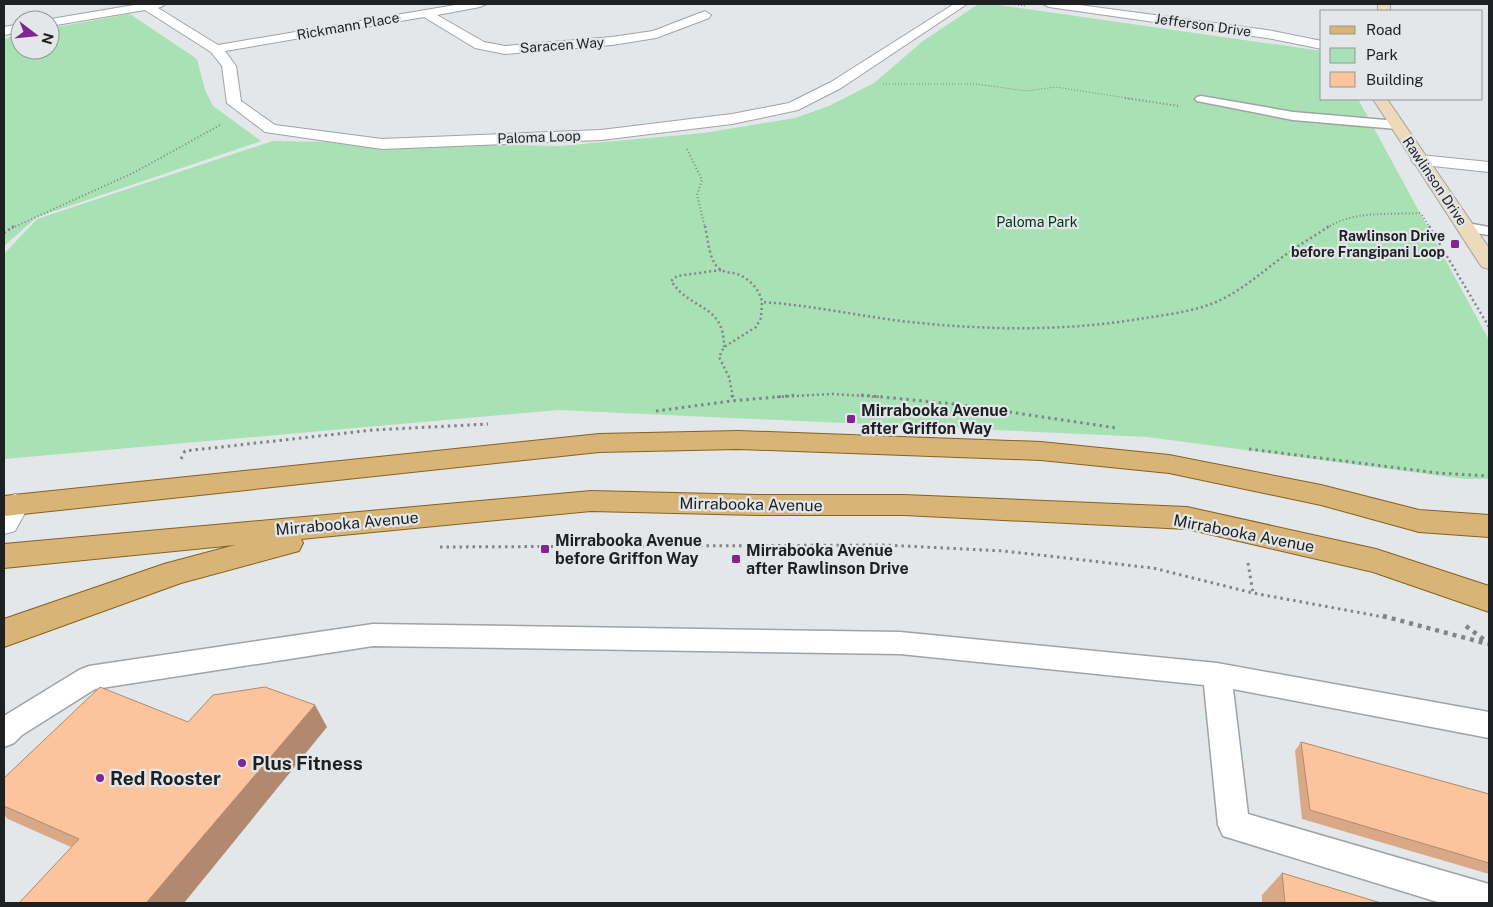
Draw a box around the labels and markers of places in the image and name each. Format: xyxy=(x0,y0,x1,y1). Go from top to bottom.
place label: Rawlinson Drive before Frangipani Loop xyxy=(1291,228,1445,260)
marker: Rawlinson Drive before Frangipani Loop xyxy=(1449,238,1461,250)
place label: Mirrabooka Avenue after Griffon Way xyxy=(861,401,1008,438)
marker: Mirrabooka Avenue after Griffon Way xyxy=(845,413,857,425)
place label: Mirrabooka Avenue before Griffon Way xyxy=(555,531,702,568)
place label: Mirrabooka Avenue after Rawlinson Drive xyxy=(746,541,909,578)
marker: Mirrabooka Avenue before Griffon Way xyxy=(539,543,551,555)
marker: Mirrabooka Avenue after Rawlinson Drive xyxy=(730,553,742,565)
place label: Plus Fitness xyxy=(252,752,363,774)
marker: Plus Fitness xyxy=(236,757,248,769)
place label: Red Rooster xyxy=(110,767,221,789)
marker: Red Rooster xyxy=(94,772,106,784)

